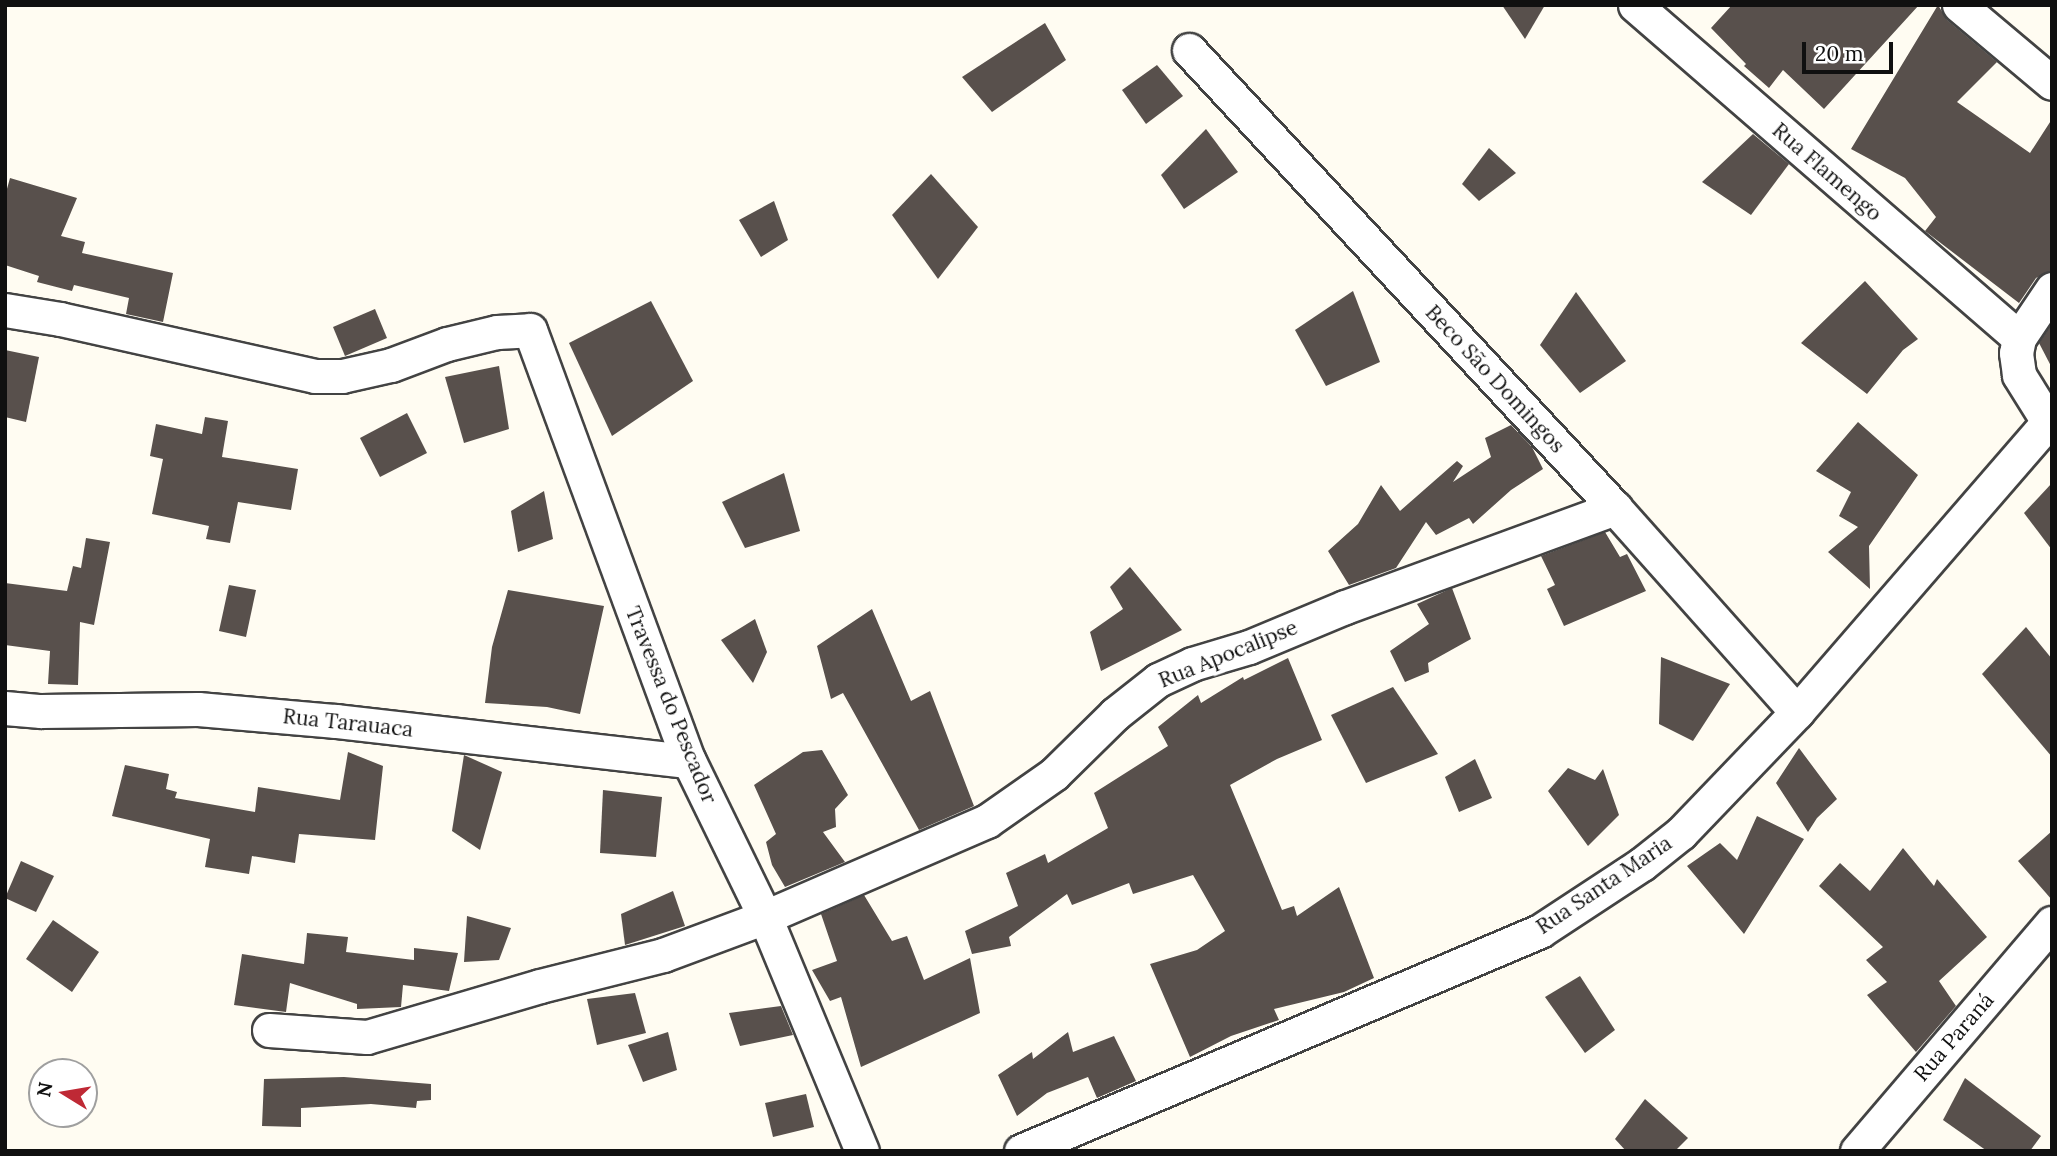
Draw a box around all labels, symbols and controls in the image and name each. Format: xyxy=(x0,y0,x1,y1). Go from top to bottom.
scale bar xyxy=(1805,28,1896,72)
text: 20 m xyxy=(1815,40,1864,67)
street label: Rua Flamengo xyxy=(1767,118,1887,226)
street label: Beco São Domingos xyxy=(1420,300,1570,458)
street label: Travessa do Pescador xyxy=(620,603,722,807)
street label: Rua Apocalipse xyxy=(1155,615,1301,693)
street label: Rua Tarauaca xyxy=(282,704,414,742)
street label: Rua Santa Maria xyxy=(1532,830,1676,940)
street label: Rua Paraná xyxy=(1909,988,1999,1086)
north arrow xyxy=(28,1058,98,1128)
text: N xyxy=(31,1080,58,1099)

